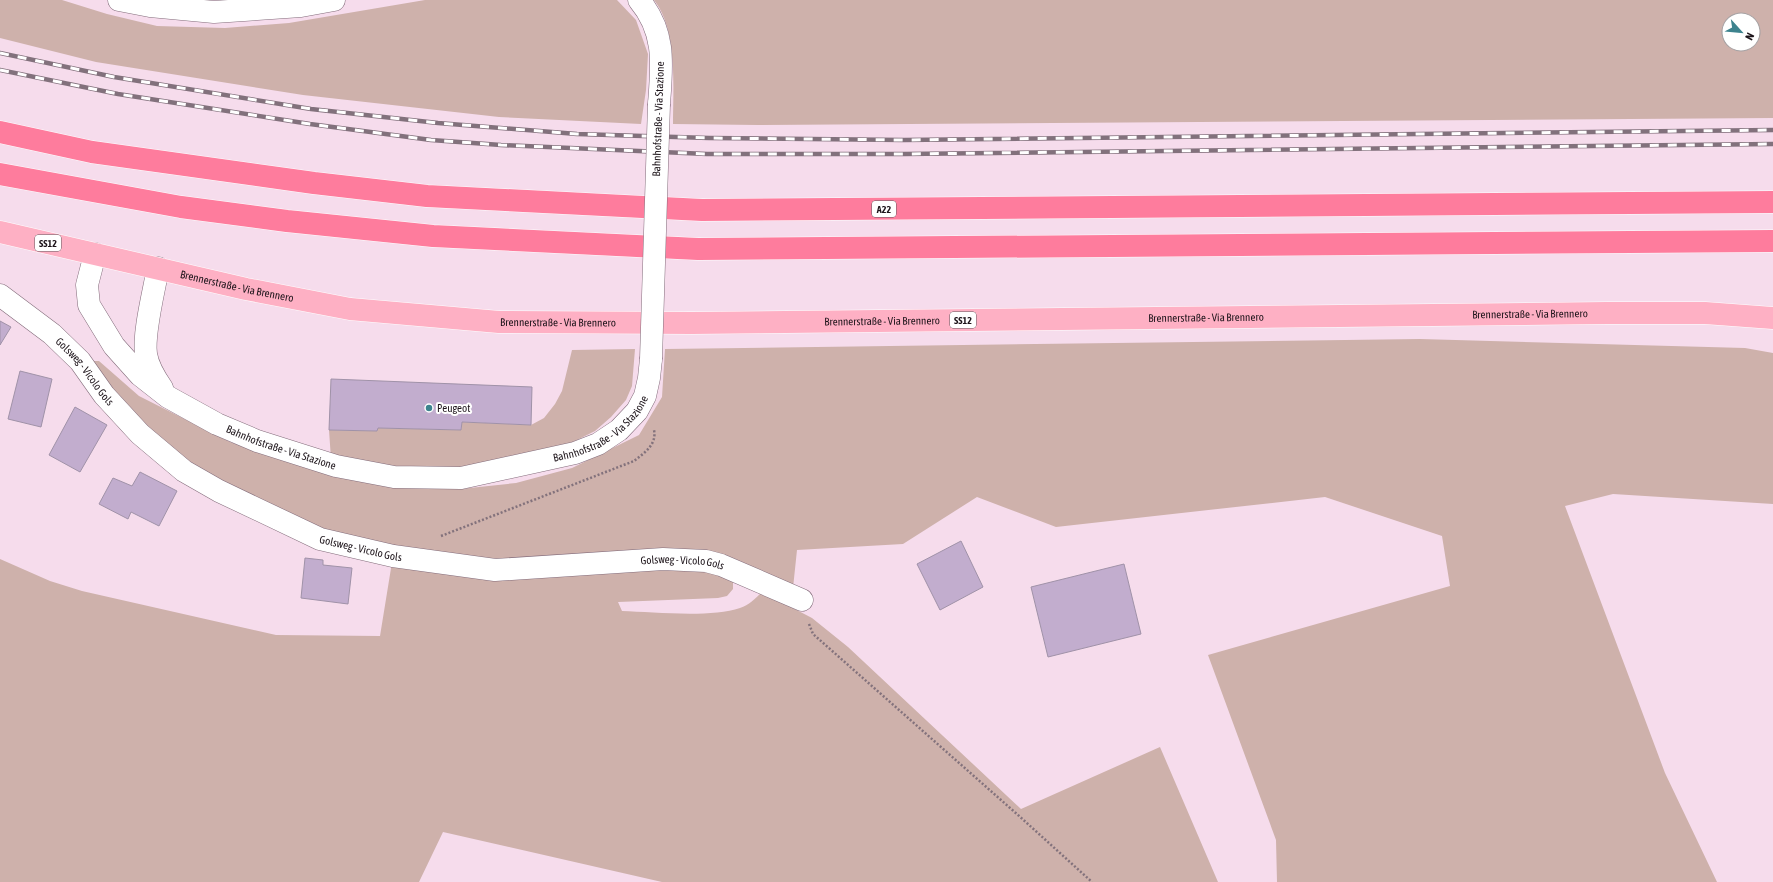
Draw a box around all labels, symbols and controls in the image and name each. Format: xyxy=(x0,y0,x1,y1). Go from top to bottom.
north arrow xyxy=(1721,12,1761,52)
text: N xyxy=(1743,31,1757,42)
street label: Bahnhofstraße - Via Stazione xyxy=(650,61,666,177)
road number: A22 xyxy=(872,201,896,217)
road number: SS12 xyxy=(35,235,61,251)
street label: Brennerstraße - Via Brennero xyxy=(179,268,295,304)
street label: Brennerstraße - Via Brennero xyxy=(1472,307,1588,320)
street label: Brennerstraße - Via Brennero xyxy=(1148,311,1264,324)
road number: SS12 xyxy=(950,312,976,328)
street label: Brennerstraße - Via Brennero xyxy=(824,314,940,328)
street label: Brennerstraße - Via Brennero xyxy=(500,316,616,329)
street label: Golsweg - Vicolo Gols xyxy=(53,335,116,408)
street label: Bahnhofstraße - Via Stazione xyxy=(552,393,650,464)
place label: Peugeot xyxy=(437,402,470,414)
marker: Peugeot xyxy=(424,403,434,413)
street label: Bahnhofstraße - Via Stazione xyxy=(225,423,337,472)
street label: Golsweg - Vicolo Gols xyxy=(318,533,403,563)
street label: Golsweg - Vicolo Gols xyxy=(640,553,726,572)

